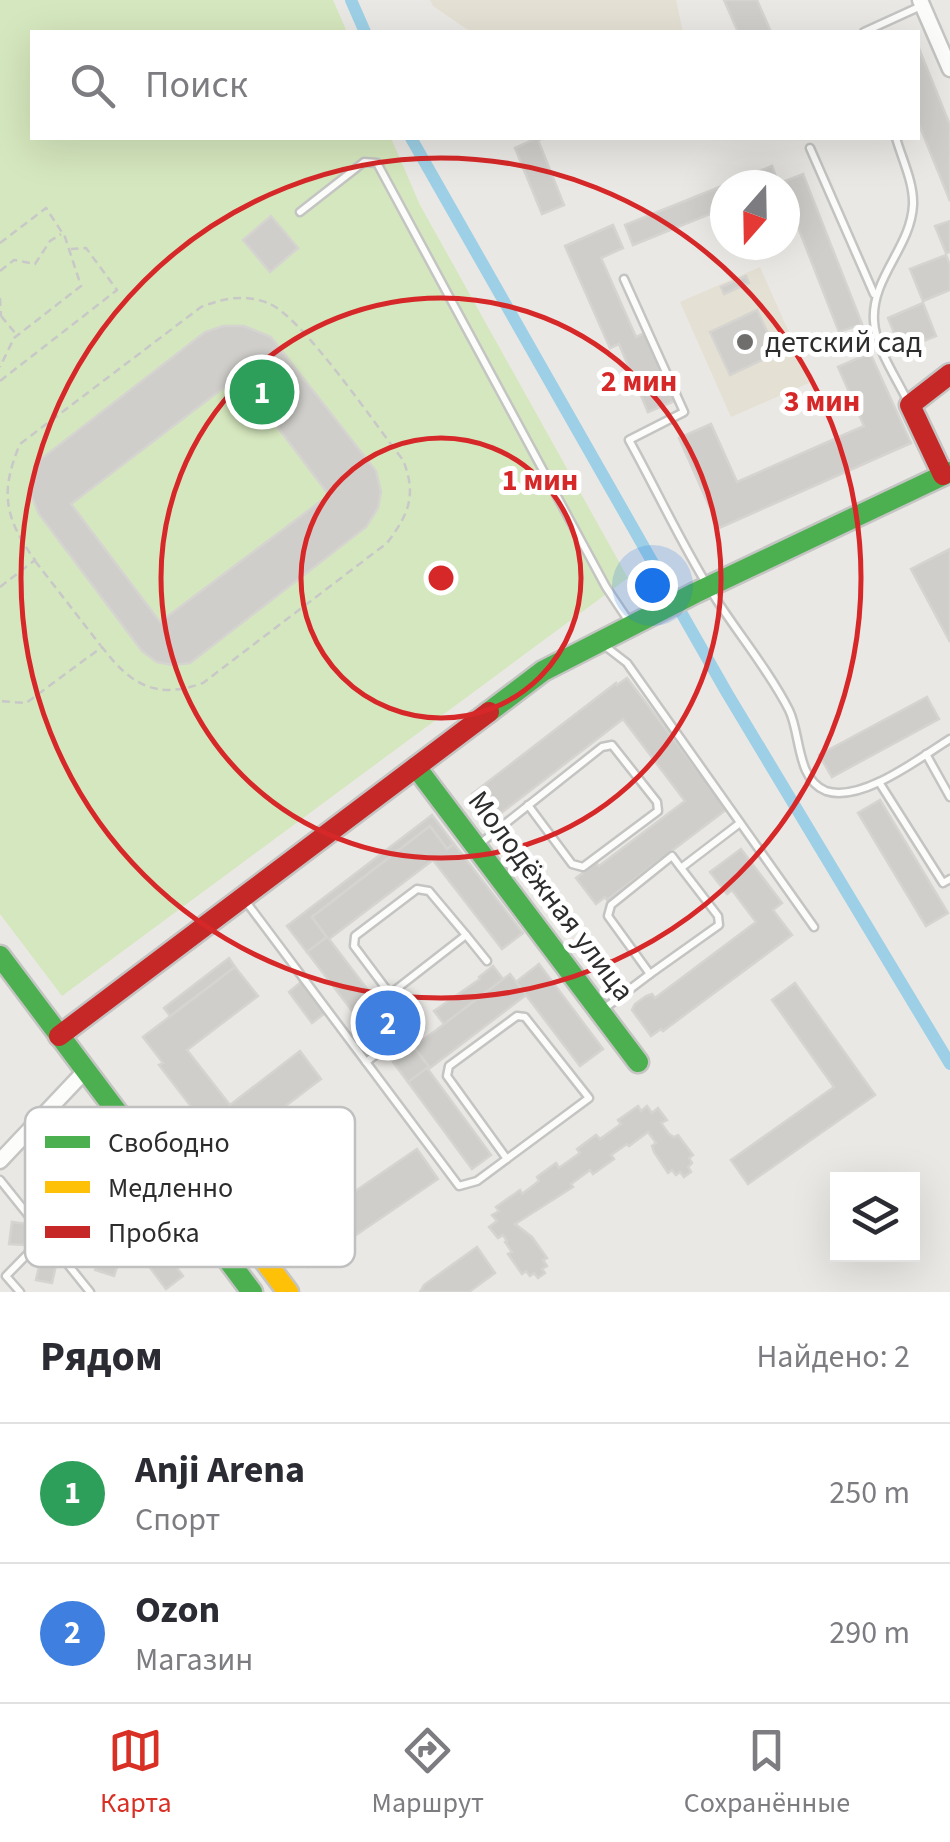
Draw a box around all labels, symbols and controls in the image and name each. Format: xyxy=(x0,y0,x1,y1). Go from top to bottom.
search box xyxy=(30,30,920,140)
icon: search xyxy=(65,58,120,113)
text: Поиск xyxy=(145,58,248,112)
north arrow xyxy=(710,170,800,260)
place label: детский сад xyxy=(765,321,922,364)
marker: детский сад xyxy=(734,331,756,353)
pin: 1 xyxy=(230,354,294,430)
text: 2 мин xyxy=(601,360,677,403)
text: 3 мин xyxy=(784,380,860,423)
text: 1 мин xyxy=(502,459,578,502)
centre of rings xyxy=(423,560,459,596)
your location xyxy=(627,560,678,611)
street label: Молодёжная улица xyxy=(457,782,645,1010)
pin: 2 xyxy=(356,986,420,1060)
legend xyxy=(25,1107,355,1267)
text: Свободно xyxy=(108,1123,230,1163)
text: Медленно xyxy=(108,1168,233,1208)
map controls xyxy=(830,1172,920,1262)
button: layers xyxy=(830,1172,920,1262)
text: Пробка xyxy=(108,1213,200,1253)
text: Рядом xyxy=(40,1327,163,1387)
text: Найдено: 2 xyxy=(756,1334,910,1380)
text: Anji Arena xyxy=(135,1443,305,1497)
text: 1 xyxy=(64,1470,81,1516)
text: 250 m xyxy=(829,1470,910,1516)
text: Спорт xyxy=(135,1497,220,1543)
text: Ozon xyxy=(135,1583,220,1637)
text: 2 xyxy=(64,1610,81,1656)
text: 290 m xyxy=(829,1610,910,1656)
text: Магазин xyxy=(135,1637,253,1683)
tab: Карта xyxy=(100,1723,172,1823)
tab: Маршрут xyxy=(372,1723,484,1823)
tab: Сохранённые xyxy=(684,1723,850,1823)

